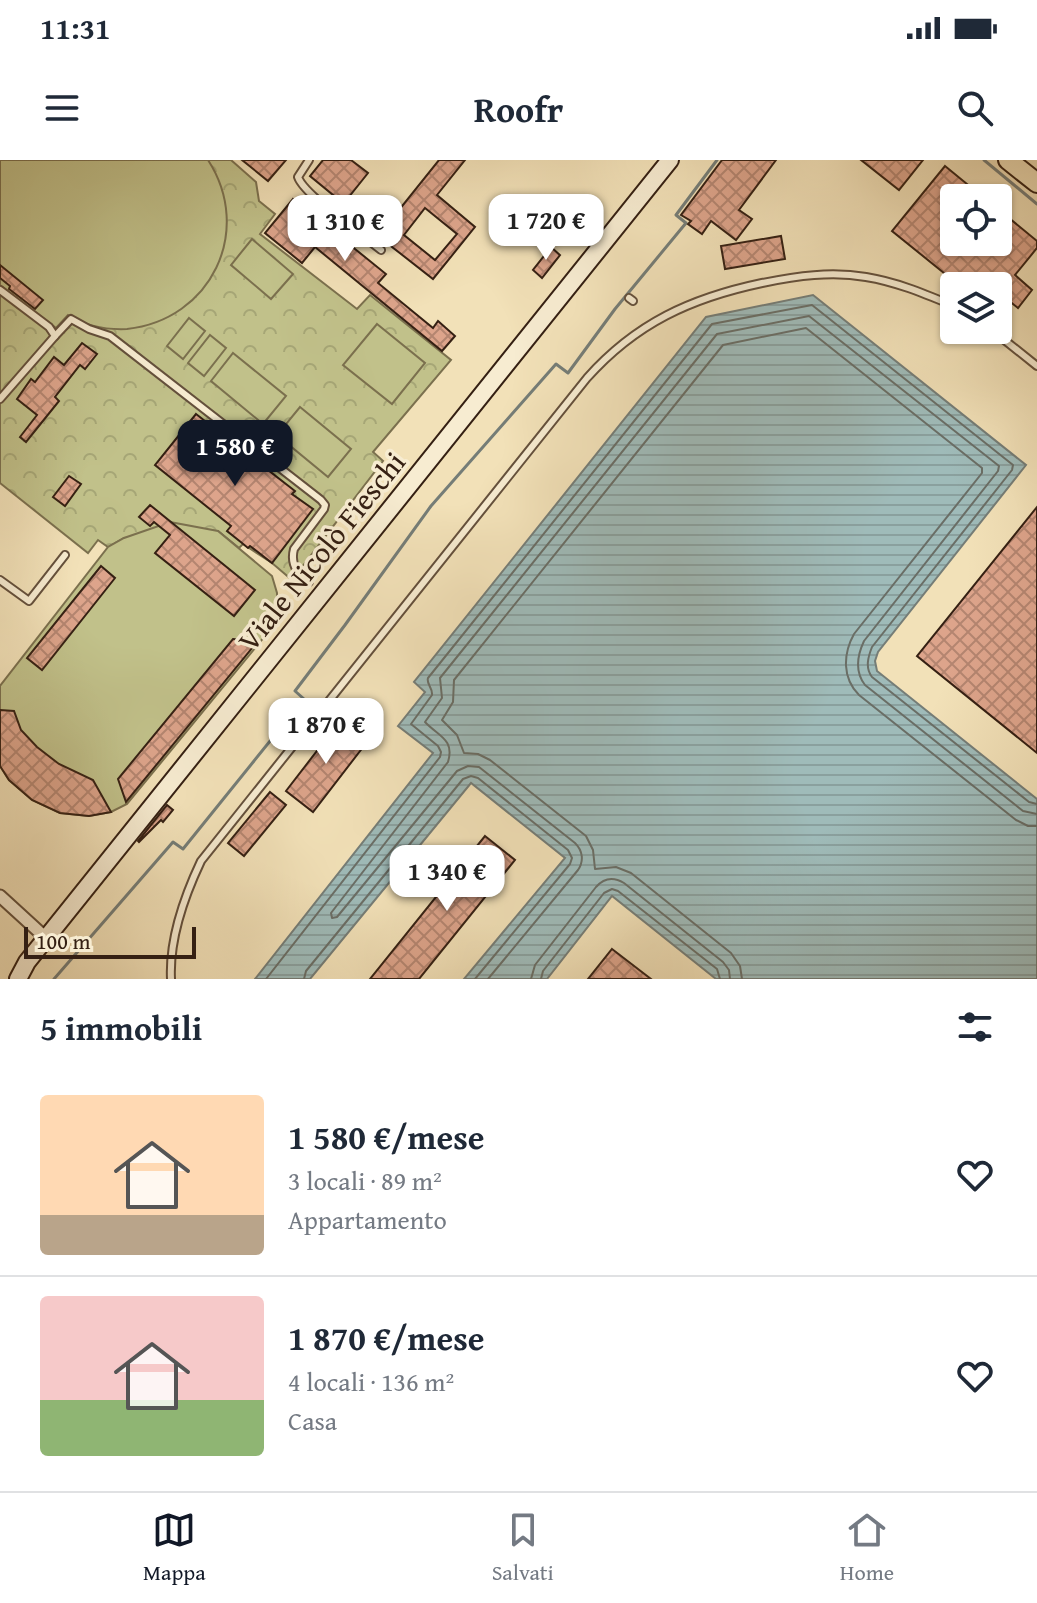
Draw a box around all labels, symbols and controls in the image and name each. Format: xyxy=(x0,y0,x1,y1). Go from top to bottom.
text: 11:31 xyxy=(40,6,111,50)
text: Roofr xyxy=(474,82,563,135)
icon: menu xyxy=(40,86,84,130)
icon: search xyxy=(953,86,997,130)
map controls xyxy=(940,184,1012,344)
button: locate xyxy=(940,184,1012,256)
pin: 1 720 € xyxy=(472,194,620,262)
pin: 1 310 € xyxy=(271,195,419,263)
text: 1 720 € xyxy=(507,200,585,239)
text: 1 310 € xyxy=(306,201,384,240)
button: layers xyxy=(940,272,1012,344)
pin: 1 580 € xyxy=(161,420,309,488)
text: 1 580 € xyxy=(196,426,274,465)
street label: Viale Nicolò Fieschi xyxy=(227,442,415,660)
pin: 1 870 € xyxy=(252,698,400,766)
text: 1 870 € xyxy=(287,704,365,743)
pin: 1 340 € xyxy=(373,845,521,913)
text: 1 340 € xyxy=(408,851,486,890)
scale bar xyxy=(24,923,196,959)
text: 100 m xyxy=(36,925,91,957)
text: 5 immobili xyxy=(40,1003,202,1052)
icon: filters xyxy=(953,1005,997,1049)
text: 1 580 €/mese xyxy=(288,1112,484,1161)
icon: home xyxy=(104,1127,200,1223)
icon: heart xyxy=(953,1153,997,1197)
text: 3 locali · 89 m² xyxy=(288,1161,442,1200)
text: Appartamento xyxy=(288,1200,447,1239)
text: 1 870 €/mese xyxy=(288,1313,484,1362)
icon: home xyxy=(104,1328,200,1424)
icon: heart xyxy=(953,1354,997,1398)
text: 4 locali · 136 m² xyxy=(288,1362,454,1401)
text: Casa xyxy=(288,1401,337,1440)
tab: Mappa xyxy=(143,1508,206,1588)
tab: Salvati xyxy=(492,1508,554,1588)
tab: Home xyxy=(840,1508,894,1588)

